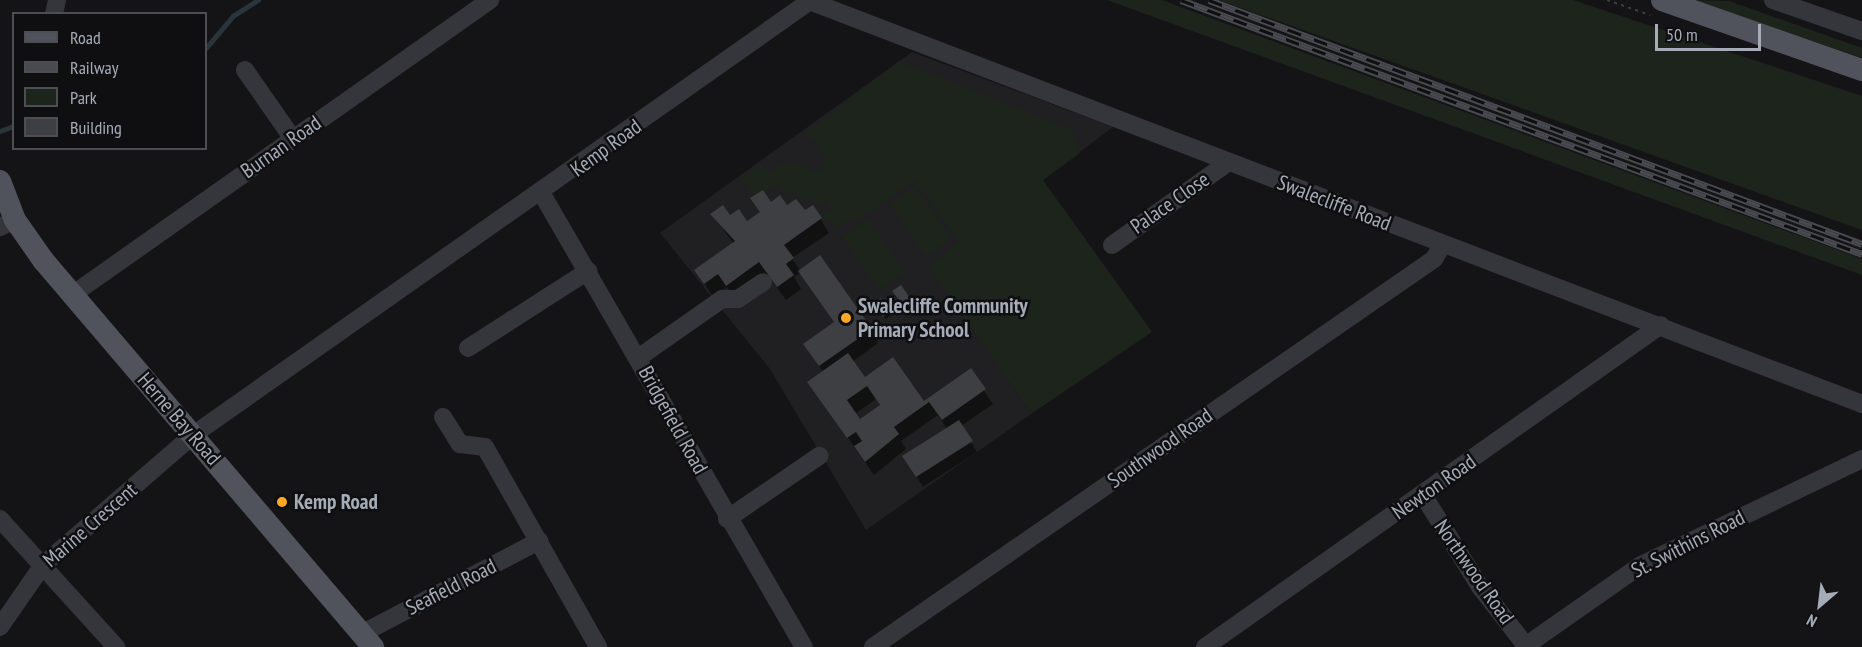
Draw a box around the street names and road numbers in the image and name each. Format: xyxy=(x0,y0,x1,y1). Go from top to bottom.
street label: Burnan Road xyxy=(236,110,326,184)
street label: Kemp Road xyxy=(566,114,646,182)
street label: Palace Close xyxy=(1126,167,1214,239)
street label: Swalecliffe Road xyxy=(1274,170,1394,236)
street label: Bridgefield Road xyxy=(633,362,713,478)
street label: Herne Bay Road xyxy=(132,368,226,470)
street label: Southwood Road xyxy=(1103,403,1217,493)
street label: Newton Road xyxy=(1387,449,1481,525)
street label: Marine Crescent xyxy=(38,477,142,573)
street label: St. Swithins Road xyxy=(1627,504,1749,584)
street label: Northwood Road xyxy=(1429,515,1519,629)
street label: Seafield Road xyxy=(402,553,500,621)

